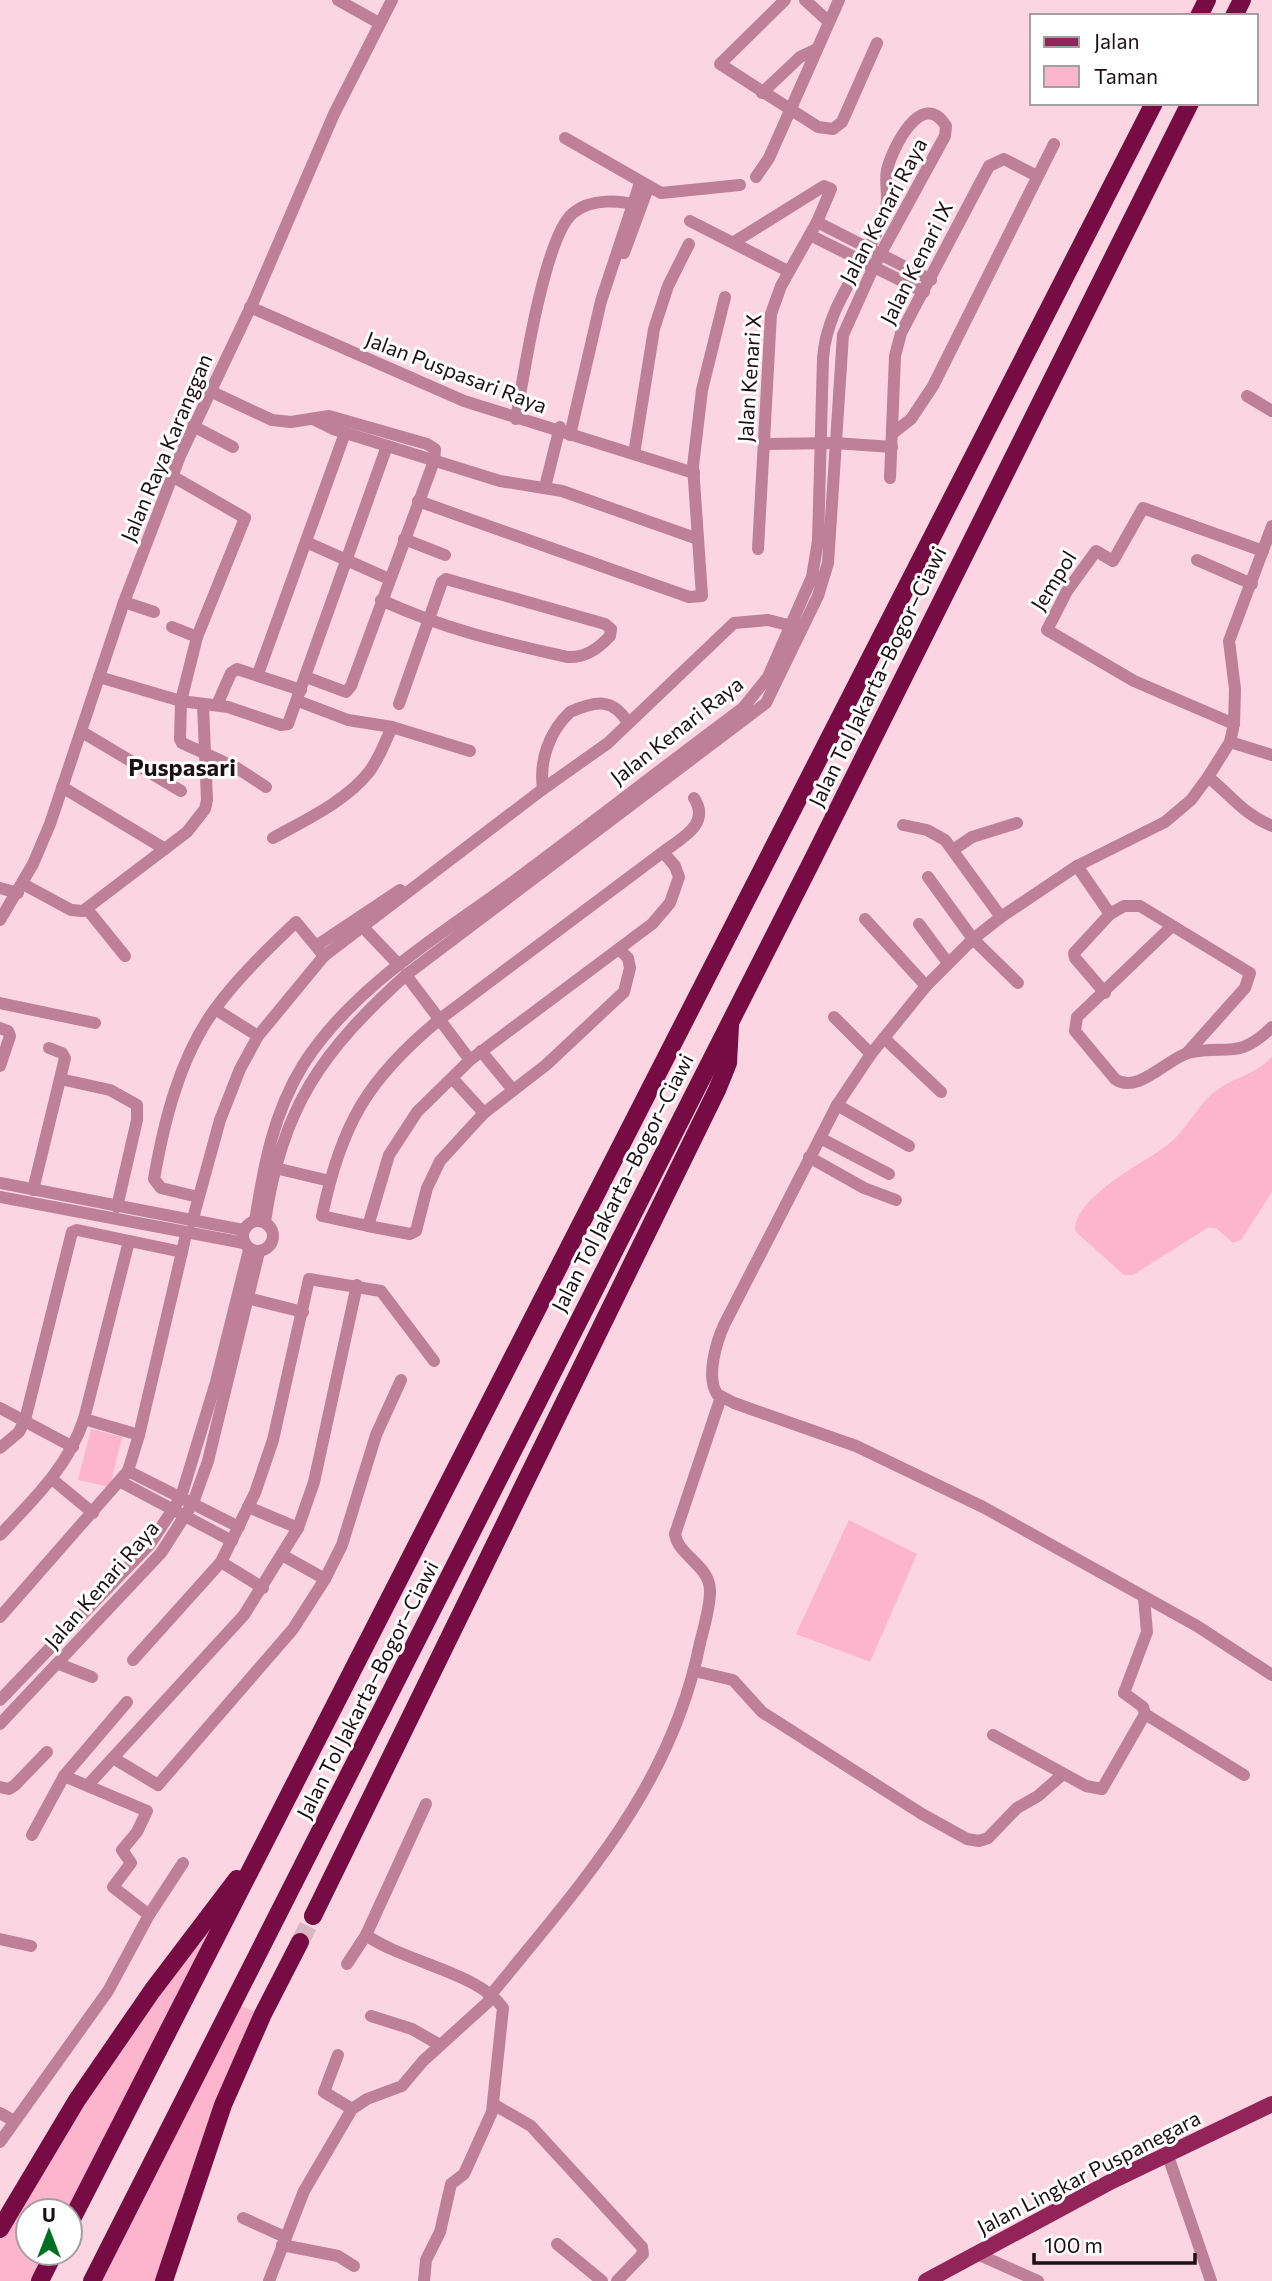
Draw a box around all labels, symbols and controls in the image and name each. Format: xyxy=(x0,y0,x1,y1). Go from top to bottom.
legend xyxy=(1030,14,1258,105)
text: Jalan xyxy=(1094,28,1139,53)
text: Taman xyxy=(1094,63,1158,88)
street label: Jalan Kenari Raya xyxy=(834,133,932,287)
street label: Jalan Kenari IX xyxy=(874,197,957,328)
street label: Jalan Kenari X xyxy=(732,313,765,443)
street label: Jalan Puspasari Raya xyxy=(362,326,551,418)
street label: Jalan Raya Karanggan xyxy=(115,350,217,545)
street label: Jalan Tol Jakarta–Bogor–Ciawi xyxy=(803,542,951,811)
street label: Jempol xyxy=(1025,546,1081,615)
street label: Jalan Kenari Raya xyxy=(605,670,747,789)
district label: Puspasari xyxy=(128,752,236,781)
street label: Jalan Tol Jakarta–Bogor–Ciawi xyxy=(546,1049,698,1316)
street label: Jalan Kenari Raya xyxy=(39,1515,163,1653)
street label: Jalan Tol Jakarta–Bogor–Ciawi xyxy=(291,1556,443,1823)
street label: Jalan Lingkar Puspanegara xyxy=(972,2104,1204,2239)
north arrow xyxy=(14,2197,84,2267)
text: U xyxy=(42,2203,56,2226)
scale bar xyxy=(1034,2222,1195,2266)
text: 100 m xyxy=(1044,2232,1103,2257)

